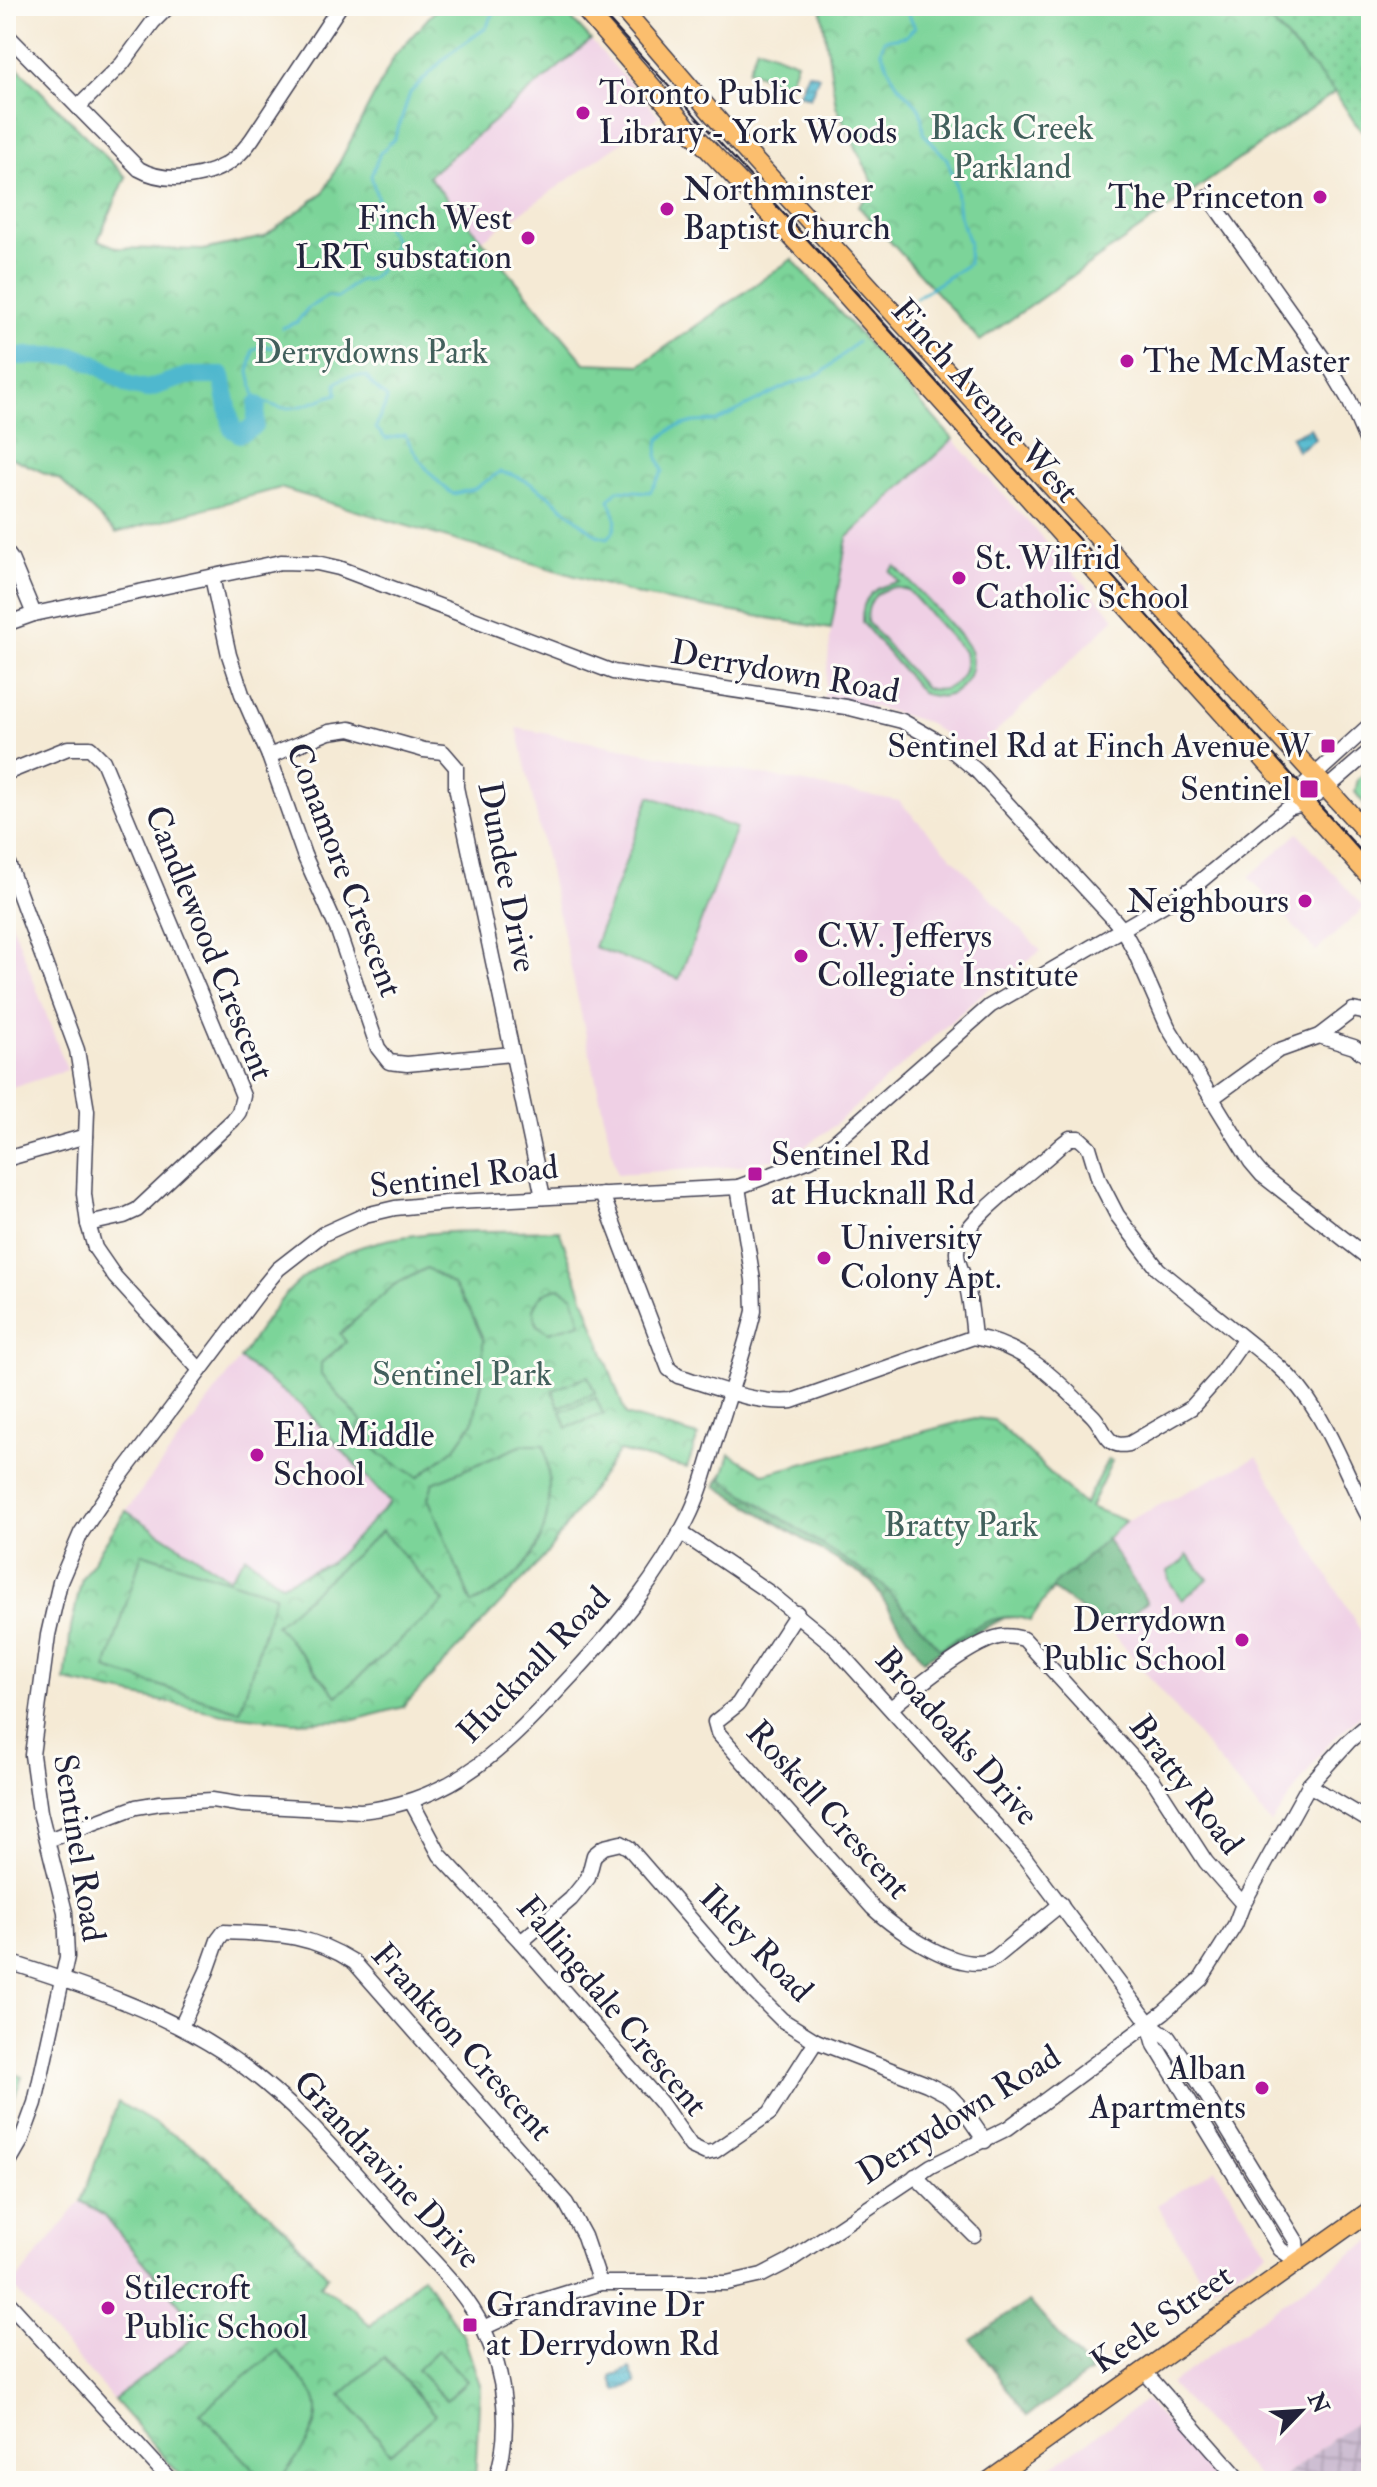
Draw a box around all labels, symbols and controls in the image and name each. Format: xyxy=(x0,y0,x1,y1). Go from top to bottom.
place label: Toronto Public Library - York Woods xyxy=(599,72,897,154)
marker: Toronto Public Library - York Woods xyxy=(574,104,592,122)
park label: Black Creek Parkland xyxy=(930,107,1094,189)
place label: Northminster Baptist Church xyxy=(683,168,891,250)
place label: The Princeton xyxy=(1108,176,1304,219)
marker: The Princeton xyxy=(1311,188,1329,206)
place label: Finch West LRT substation xyxy=(295,197,512,279)
marker: Northminster Baptist Church xyxy=(658,200,676,218)
marker: Finch West LRT substation xyxy=(519,229,537,247)
street label: Finch Avenue West xyxy=(882,290,1088,512)
park label: Derrydowns Park xyxy=(254,331,488,374)
place label: The McMaster xyxy=(1143,340,1350,383)
marker: The McMaster xyxy=(1118,352,1136,370)
place label: St. Wilfrid Catholic School xyxy=(975,537,1189,619)
marker: St. Wilfrid Catholic School xyxy=(950,569,968,587)
street label: Derrydown Road xyxy=(667,631,903,713)
place label: Sentinel Rd at Finch Avenue W xyxy=(887,725,1313,768)
street label: Conamore Crescent xyxy=(276,737,412,1003)
marker: Sentinel Rd at Finch Avenue W xyxy=(1319,737,1337,755)
place label: Sentinel xyxy=(1180,768,1291,811)
street label: Dundee Drive xyxy=(467,778,547,976)
marker: Sentinel xyxy=(1298,778,1320,800)
street label: Candlewood Crescent xyxy=(134,799,284,1087)
place label: Neighbours xyxy=(1127,880,1289,923)
marker: Neighbours xyxy=(1296,892,1314,910)
place label: C.W. Jefferys Collegiate Institute xyxy=(817,915,1078,997)
marker: C.W. Jefferys Collegiate Institute xyxy=(792,947,810,965)
place label: Sentinel Rd at Hucknall Rd xyxy=(771,1133,975,1215)
street label: Sentinel Road xyxy=(368,1146,561,1208)
marker: Sentinel Rd at Hucknall Rd xyxy=(746,1165,764,1183)
place label: University Colony Apt. xyxy=(840,1217,1002,1299)
marker: University Colony Apt. xyxy=(815,1249,833,1267)
park label: Sentinel Park xyxy=(372,1353,552,1396)
place label: Elia Middle School xyxy=(273,1414,434,1496)
marker: Elia Middle School xyxy=(248,1446,266,1464)
park label: Bratty Park xyxy=(884,1504,1038,1547)
street label: Hucknall Road xyxy=(448,1577,620,1753)
place label: Derrydown Public School xyxy=(1042,1599,1226,1681)
marker: Derrydown Public School xyxy=(1233,1631,1251,1649)
street label: Broadoaks Drive xyxy=(866,1639,1048,1835)
street label: Bratty Road xyxy=(1119,1707,1253,1864)
street label: Roskell Crescent xyxy=(736,1712,920,1908)
street label: Sentinel Road xyxy=(43,1751,115,1945)
street label: Ikley Road xyxy=(690,1877,822,2012)
street label: Fallingdale Crescent xyxy=(507,1887,717,2125)
street label: Frankton Crescent xyxy=(362,1934,562,2150)
street label: Derrydown Road xyxy=(849,2035,1069,2195)
place label: Alban Apartments xyxy=(1088,2047,1246,2129)
street label: Grandravine Drive xyxy=(284,2062,490,2278)
marker: Alban Apartments xyxy=(1253,2079,1271,2097)
street label: Keele Street xyxy=(1083,2254,1241,2384)
place label: Stilecroft Public School xyxy=(124,2267,308,2349)
place label: Grandravine Dr at Derrydown Rd xyxy=(486,2284,720,2366)
marker: Stilecroft Public School xyxy=(99,2299,117,2317)
marker: Grandravine Dr at Derrydown Rd xyxy=(461,2316,479,2334)
north arrow xyxy=(1261,2371,1341,2451)
text: N xyxy=(1301,2387,1335,2418)

